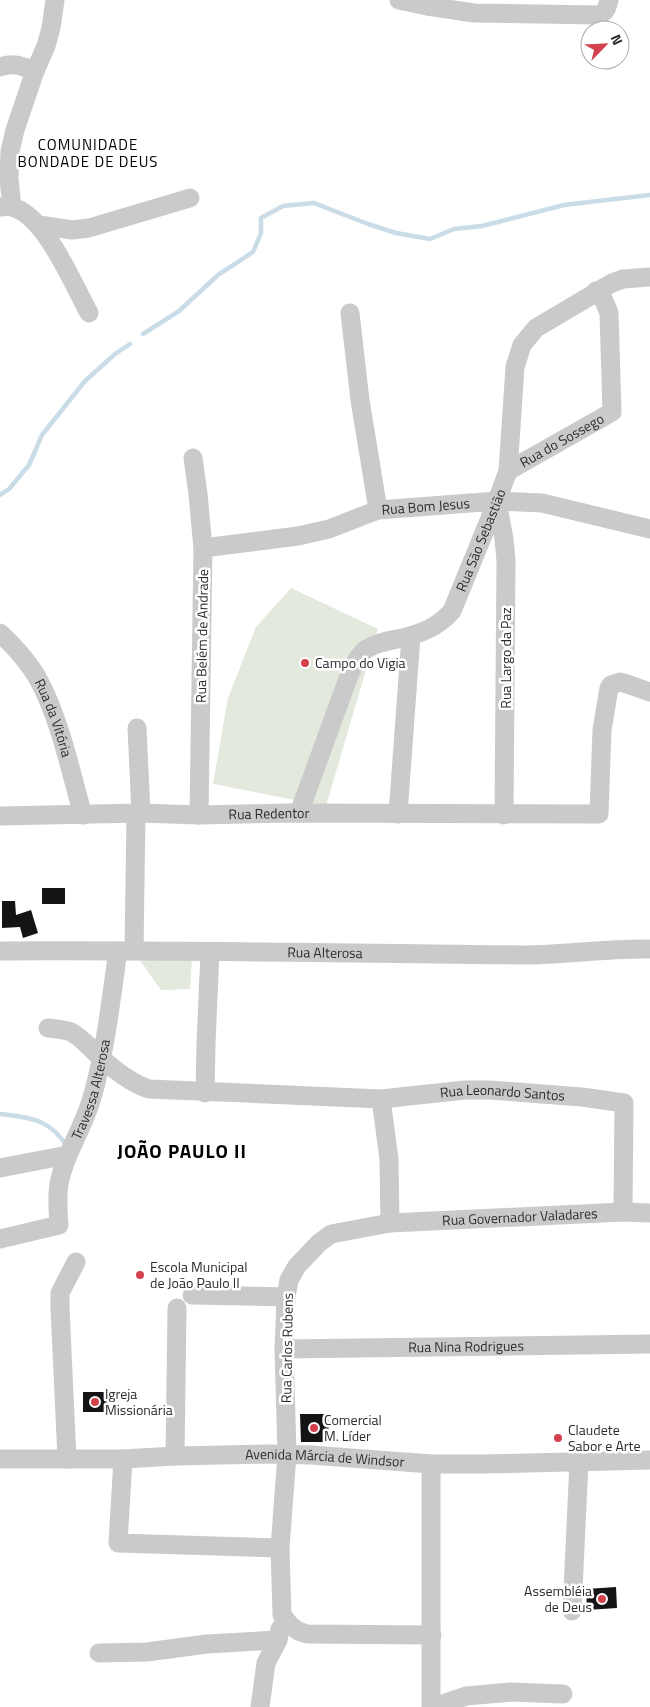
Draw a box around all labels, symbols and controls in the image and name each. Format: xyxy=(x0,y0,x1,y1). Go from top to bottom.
north arrow xyxy=(580,20,630,70)
text: N xyxy=(606,31,629,48)
district label: COMUNIDADE BONDADE DE DEUS xyxy=(18,133,159,173)
street label: Rua do Sossego xyxy=(516,408,608,472)
street label: Rua São Sebastião xyxy=(450,486,511,595)
street label: Rua Bom Jesus xyxy=(381,492,471,520)
street label: Rua Belém de Andrade xyxy=(190,569,213,703)
street label: Rua Largo da Paz xyxy=(495,607,516,709)
place label: Campo do Vigia xyxy=(315,652,406,673)
marker: Campo do Vigia xyxy=(299,657,311,669)
street label: Rua da Vitória xyxy=(30,675,78,759)
street label: Rua Redentor xyxy=(228,802,310,824)
street label: Rua Alterosa xyxy=(287,941,363,963)
street label: Travessa Alterosa xyxy=(65,1037,115,1143)
street label: Rua Leonardo Santos xyxy=(439,1079,566,1106)
district label: JOÃO PAULO II xyxy=(117,1136,247,1165)
street label: Rua Governador Valadares xyxy=(442,1202,598,1231)
place label: Escola Municipal de João Paulo II xyxy=(150,1256,248,1293)
marker: Escola Municipal de João Paulo II xyxy=(134,1269,146,1281)
street label: Rua Carlos Rubens xyxy=(275,1293,298,1403)
street label: Rua Nina Rodrigues xyxy=(408,1335,524,1357)
place label: Igreja Missionária xyxy=(105,1383,173,1420)
marker: Igreja Missionária xyxy=(89,1396,101,1408)
place label: Comercial M. Líder xyxy=(324,1409,382,1446)
place label: Claudete Sabor e Arte xyxy=(568,1419,641,1456)
marker: Comercial M. Líder xyxy=(308,1422,320,1434)
marker: Claudete Sabor e Arte xyxy=(552,1432,564,1444)
street label: Avenida Márcia de Windsor xyxy=(245,1443,405,1472)
place label: Assembléia de Deus xyxy=(524,1580,592,1617)
marker: Assembléia de Deus xyxy=(596,1593,608,1605)

